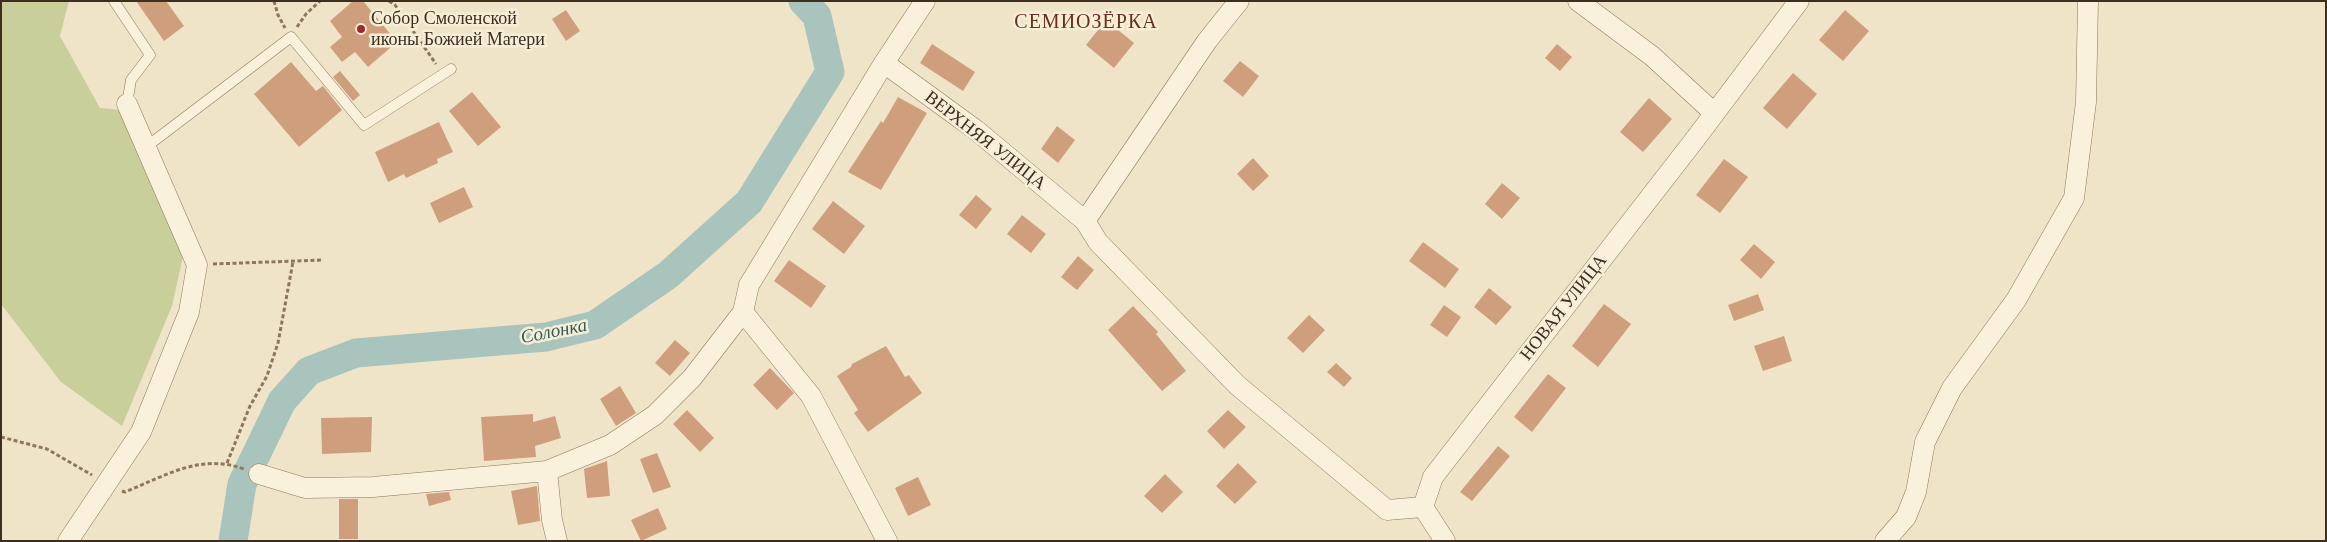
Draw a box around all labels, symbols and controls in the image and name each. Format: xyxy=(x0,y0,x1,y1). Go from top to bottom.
place label: Собор Смоленской иконы Божией Матери xyxy=(371,8,545,50)
district label: СЕМИОЗЁРКА xyxy=(1013,11,1159,35)
marker: Собор Смоленской иконы Божией Матери xyxy=(355,23,367,35)
street label: ВЕРХНЯЯ УЛИЦА xyxy=(920,87,1050,195)
street label: НОВАЯ УЛИЦА xyxy=(1516,251,1612,365)
water label: Солонка xyxy=(519,314,589,350)

